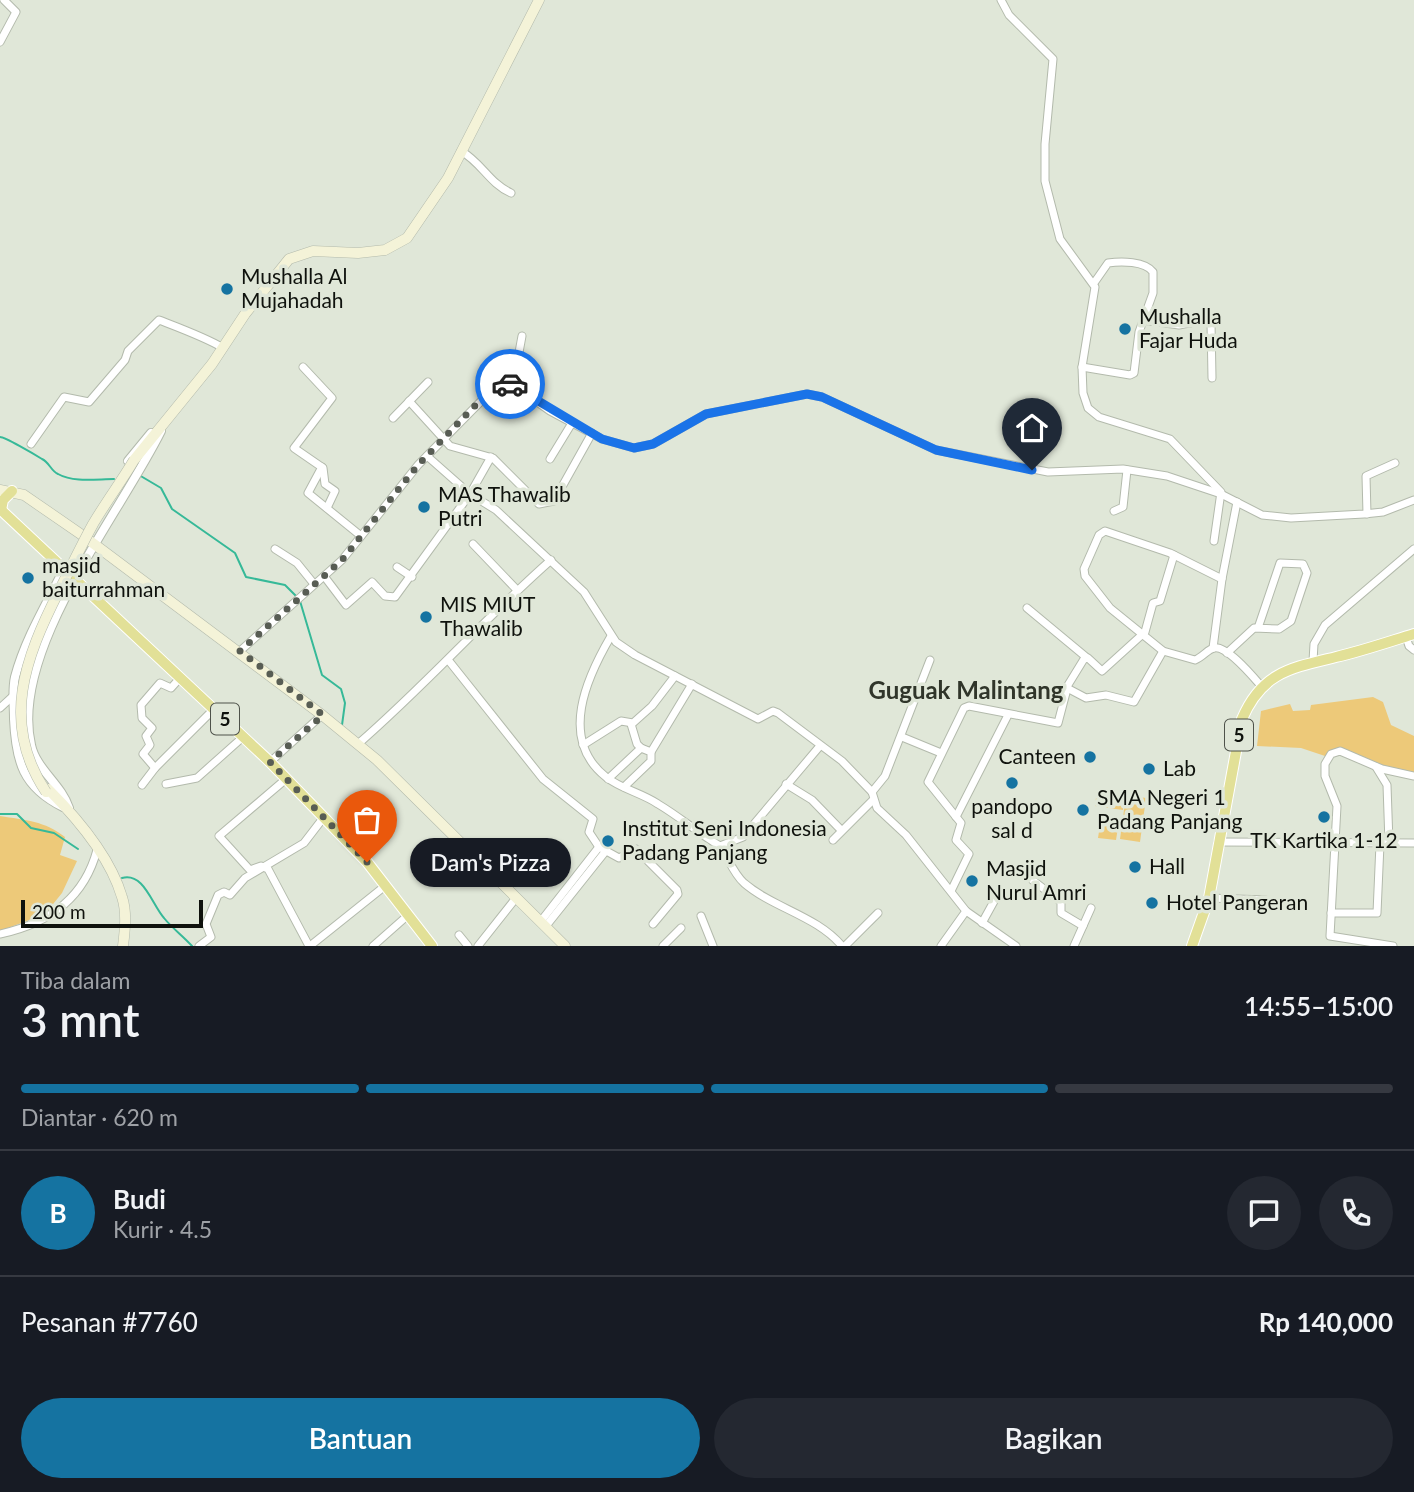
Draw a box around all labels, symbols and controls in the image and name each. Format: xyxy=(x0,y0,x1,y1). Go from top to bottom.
place label: Mushalla Al Mujahadah xyxy=(241,263,347,312)
marker: Mushalla Al Mujahadah xyxy=(219,281,235,297)
place label: Mushalla Fajar Huda xyxy=(1139,303,1238,352)
marker: Mushalla Fajar Huda xyxy=(1117,321,1133,337)
courier xyxy=(475,349,545,419)
icon: car xyxy=(491,365,529,403)
pin xyxy=(1002,398,1062,470)
icon: home xyxy=(1013,409,1051,447)
place label: MAS Thawalib Putri xyxy=(438,481,571,530)
marker: MAS Thawalib Putri xyxy=(416,499,432,515)
place label: masjid baiturrahman xyxy=(42,552,165,601)
marker: masjid baiturrahman xyxy=(20,570,36,586)
place label: MIS MIUT Thawalib xyxy=(440,591,536,640)
marker: MIS MIUT Thawalib xyxy=(418,609,434,625)
district label: Guguak Malintang xyxy=(868,675,1064,704)
road number: 5 xyxy=(211,704,239,734)
road number: 5 xyxy=(1225,720,1253,750)
place label: Canteen xyxy=(999,743,1076,768)
marker: Canteen xyxy=(1082,749,1098,765)
place label: Lab xyxy=(1163,755,1196,780)
marker: Lab xyxy=(1141,761,1157,777)
marker: pandopo sal d xyxy=(1004,775,1020,791)
place label: SMA Negeri 1 Padang Panjang xyxy=(1097,784,1243,833)
pin xyxy=(337,790,397,862)
place label: pandopo sal d xyxy=(971,793,1053,842)
icon: bag xyxy=(348,801,386,839)
marker: SMA Negeri 1 Padang Panjang xyxy=(1075,802,1091,818)
marker: TK Kartika 1-12 xyxy=(1316,809,1332,825)
place label: Institut Seni Indonesia Padang Panjang xyxy=(622,815,827,864)
place label: TK Kartika 1-12 xyxy=(1250,827,1398,852)
marker: Institut Seni Indonesia Padang Panjang xyxy=(600,833,616,849)
callout: Dam's Pizza xyxy=(409,838,570,886)
text: Dam's Pizza xyxy=(430,848,551,876)
place label: Hall xyxy=(1149,853,1185,878)
place label: Masjid Nurul Amri xyxy=(986,855,1087,904)
marker: Hall xyxy=(1127,859,1143,875)
marker: Masjid Nurul Amri xyxy=(964,873,980,889)
place label: Hotel Pangeran xyxy=(1166,889,1308,914)
marker: Hotel Pangeran xyxy=(1144,895,1160,911)
scale bar xyxy=(21,897,203,929)
text: 200 m xyxy=(32,900,86,923)
text: Tiba dalam xyxy=(21,966,130,994)
text: 14:55–15:00 xyxy=(1244,990,1393,1022)
text: 3 mnt xyxy=(21,992,140,1047)
text: Diantar · 620 m xyxy=(21,1103,178,1131)
button: chat xyxy=(1227,1176,1301,1250)
button: phone xyxy=(1319,1176,1393,1250)
text: Budi xyxy=(113,1183,166,1215)
text: B xyxy=(49,1197,67,1229)
text: Kurir · 4.5 xyxy=(113,1215,212,1243)
text: Pesanan #7760 xyxy=(21,1306,198,1338)
text: Rp 140,000 xyxy=(1259,1306,1393,1338)
button: Bantuan xyxy=(21,1398,700,1478)
button: Bagikan xyxy=(714,1398,1393,1478)

